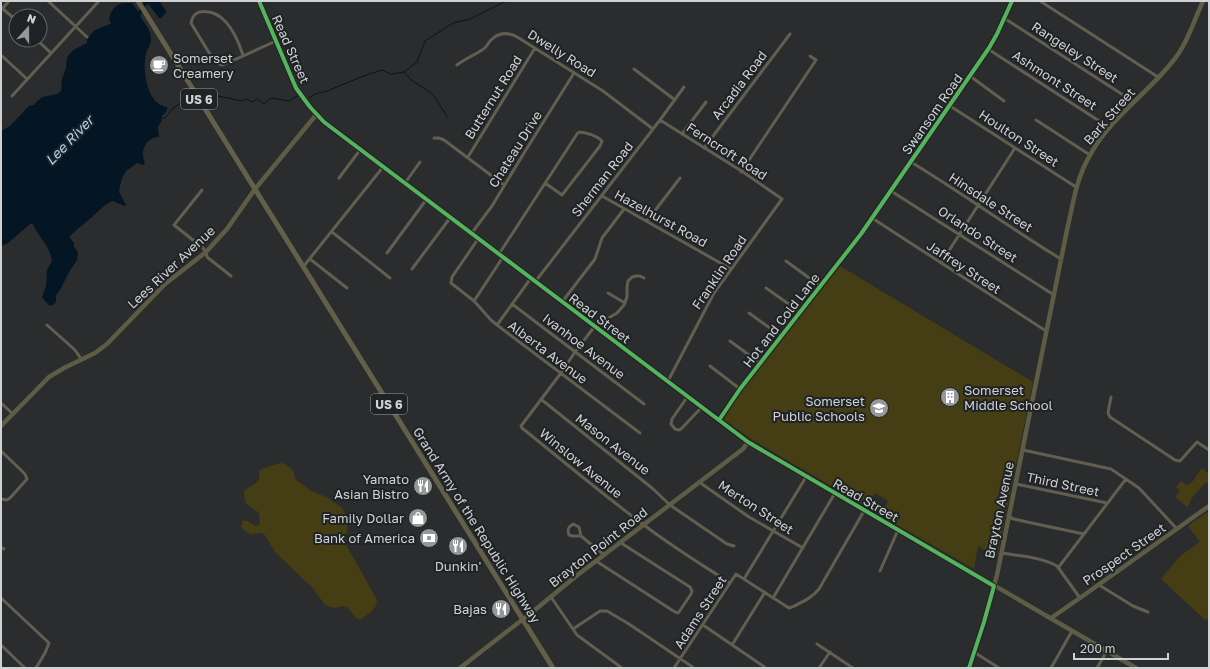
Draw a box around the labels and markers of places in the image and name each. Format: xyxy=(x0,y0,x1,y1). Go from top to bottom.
place label: Somerset Creamery xyxy=(173,50,234,81)
cafe icon: Somerset Creamery xyxy=(148,54,170,76)
place label: Somerset Middle School xyxy=(964,382,1053,413)
building icon: Somerset Middle School xyxy=(939,386,961,408)
place label: Somerset Public Schools xyxy=(773,393,865,424)
school or university icon: Somerset Public Schools xyxy=(868,397,890,419)
place label: Yamato Asian Bistro xyxy=(334,471,409,502)
restaurant icon: Yamato Asian Bistro xyxy=(412,475,434,497)
shop icon: Family Dollar xyxy=(407,507,429,529)
place label: Family Dollar xyxy=(322,510,404,526)
bank icon: Bank of America xyxy=(418,527,440,549)
place label: Bank of America xyxy=(314,530,415,546)
restaurant icon: Dunkin' xyxy=(447,535,469,557)
place label: Dunkin' xyxy=(435,558,481,574)
restaurant icon: Bajas xyxy=(490,598,512,620)
place label: Bajas xyxy=(453,601,487,617)

